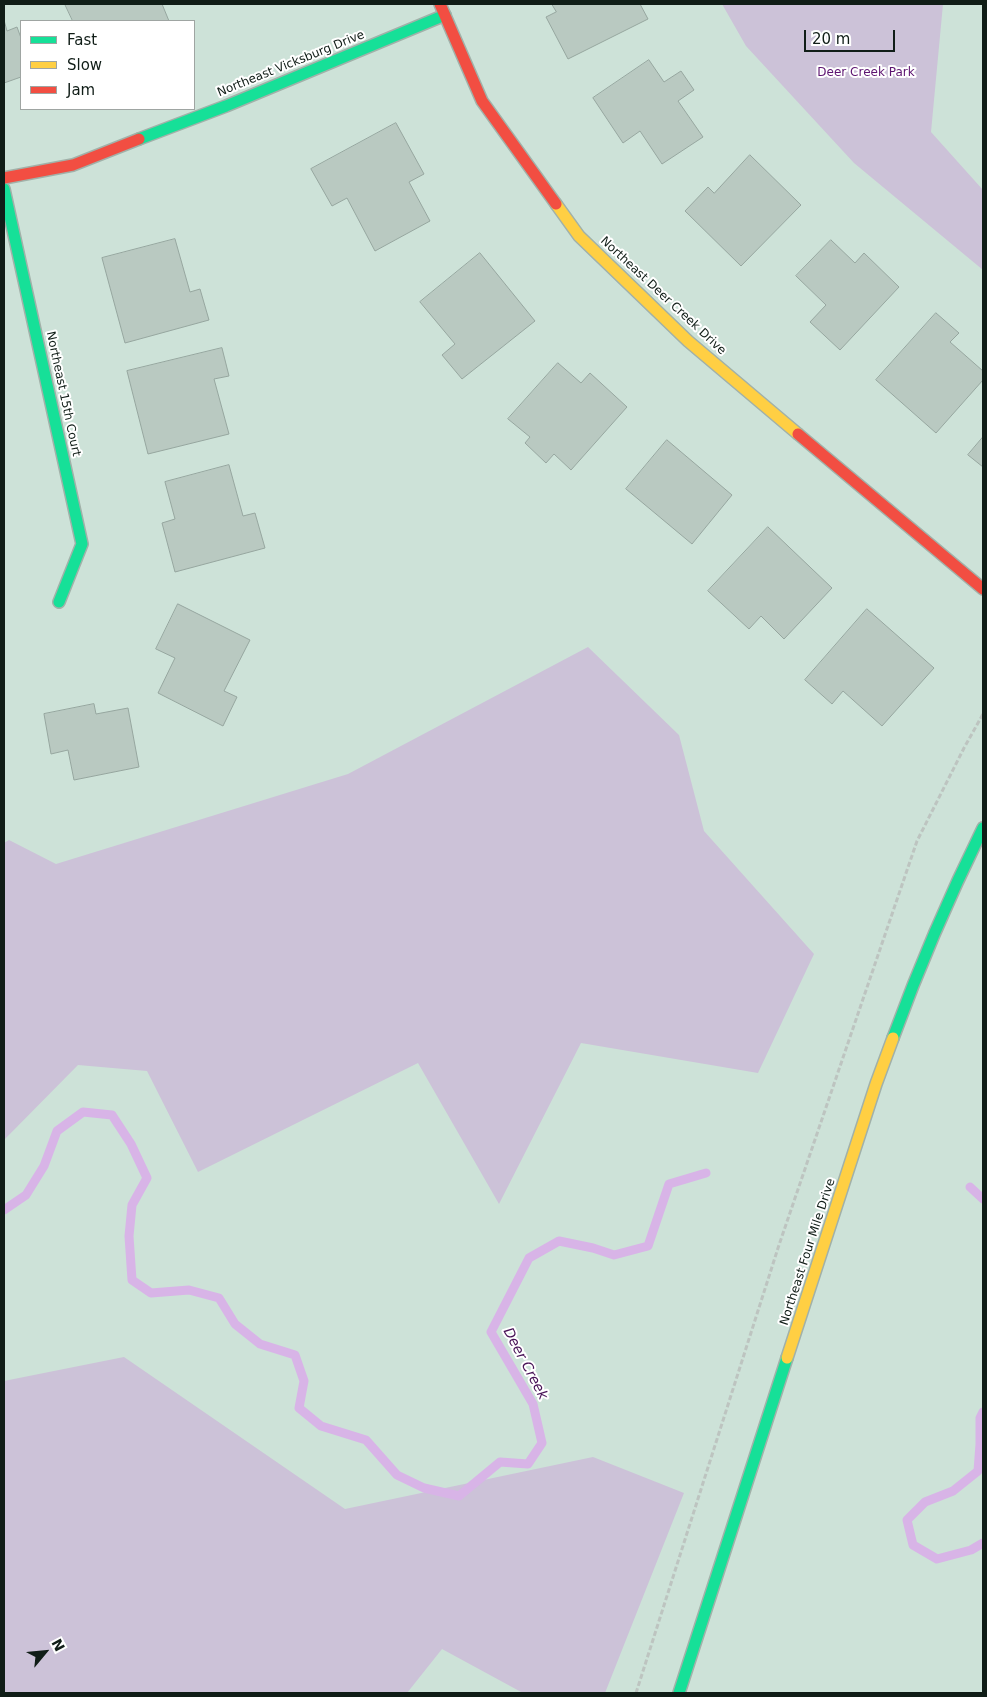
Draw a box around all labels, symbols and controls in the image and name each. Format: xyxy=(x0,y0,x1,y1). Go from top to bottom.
legend xyxy=(20,20,195,110)
scale bar xyxy=(807,20,898,52)
street label: Northeast Vicksburg Drive xyxy=(215,28,367,100)
text: 20 m xyxy=(812,30,850,48)
text: Fast xyxy=(67,31,97,49)
text: Slow xyxy=(67,56,102,74)
park label: Deer Creek Park xyxy=(817,66,915,80)
text: Jam xyxy=(67,81,95,99)
street label: Northeast Deer Creek Drive xyxy=(597,234,729,358)
street label: Northeast 15th Court xyxy=(43,330,83,458)
street label: Northeast Four Mile Drive xyxy=(777,1177,839,1327)
water label: Deer Creek xyxy=(499,1325,551,1403)
north arrow xyxy=(20,1627,70,1677)
text: N xyxy=(48,1636,68,1654)

